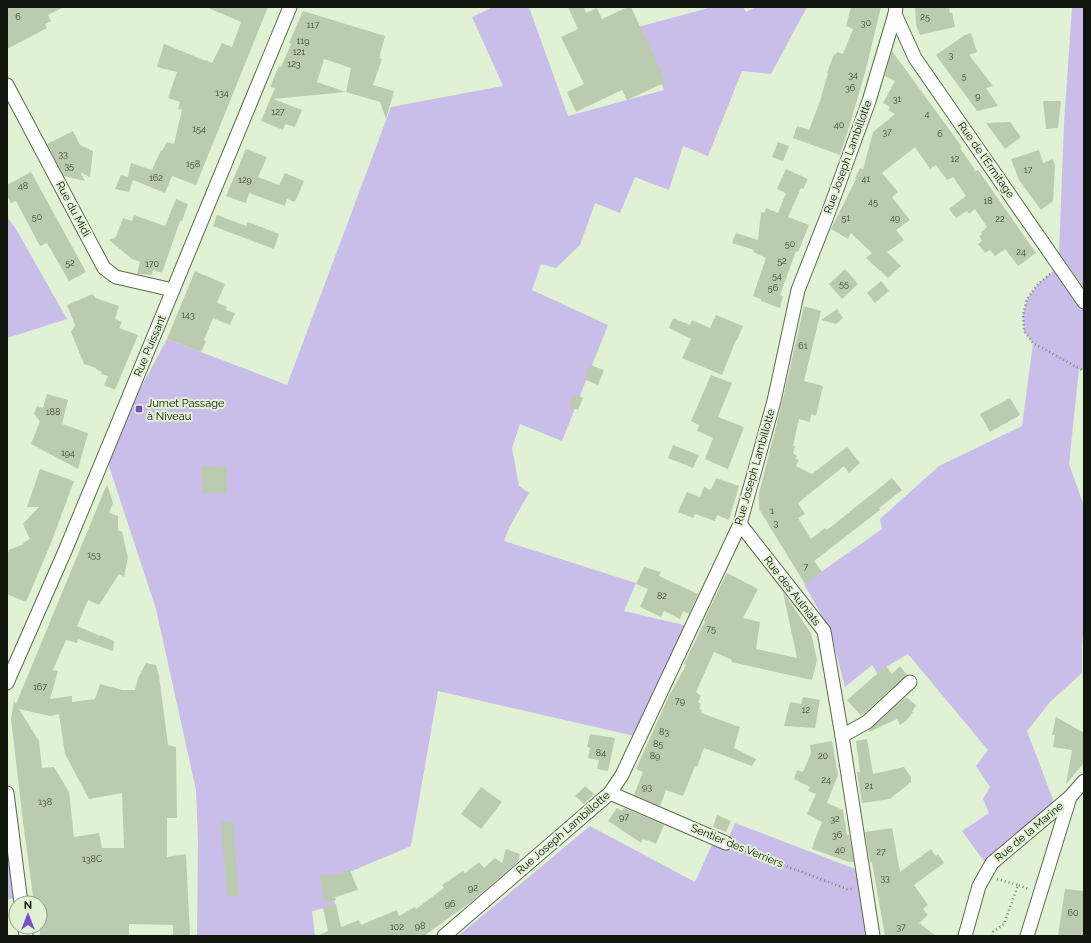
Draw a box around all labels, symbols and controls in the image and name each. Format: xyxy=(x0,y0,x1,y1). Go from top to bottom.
house number: 6 xyxy=(15,12,21,22)
house number: 25 xyxy=(920,12,930,22)
house number: 30 xyxy=(861,18,872,28)
house number: 117 xyxy=(307,20,319,30)
house number: 119 xyxy=(297,36,309,46)
house number: 121 xyxy=(293,47,305,57)
house number: 3 xyxy=(949,50,954,60)
house number: 123 xyxy=(287,59,301,69)
house number: 34 xyxy=(848,70,858,80)
house number: 5 xyxy=(962,71,967,81)
house number: 36 xyxy=(845,83,856,93)
house number: 134 xyxy=(215,88,229,98)
house number: 9 xyxy=(975,91,981,101)
house number: 31 xyxy=(893,94,901,104)
street label: Rue Joseph Lambillotte xyxy=(821,98,875,216)
house number: 127 xyxy=(271,107,285,117)
house number: 4 xyxy=(925,109,930,119)
street label: Rue de l'Ermitage xyxy=(955,119,1017,201)
house number: 40 xyxy=(834,120,845,130)
house number: 154 xyxy=(192,124,206,134)
house number: 37 xyxy=(882,127,892,137)
house number: 6 xyxy=(937,129,943,139)
house number: 33 xyxy=(58,149,68,159)
house number: 12 xyxy=(951,154,960,164)
house number: 158 xyxy=(186,159,200,169)
house number: 35 xyxy=(64,161,74,171)
house number: 17 xyxy=(1024,165,1032,175)
house number: 162 xyxy=(149,173,163,183)
house number: 41 xyxy=(862,174,871,184)
house number: 129 xyxy=(238,175,252,185)
street label: Rue du Midi xyxy=(53,179,93,239)
house number: 48 xyxy=(18,181,28,191)
house number: 18 xyxy=(983,196,993,206)
house number: 45 xyxy=(868,197,878,207)
house number: 50 xyxy=(32,212,43,222)
house number: 51 xyxy=(842,213,851,223)
house number: 49 xyxy=(890,213,900,223)
house number: 22 xyxy=(995,214,1005,224)
house number: 50 xyxy=(785,239,796,249)
house number: 24 xyxy=(1016,247,1026,257)
house number: 52 xyxy=(777,256,787,266)
house number: 52 xyxy=(65,258,75,268)
house number: 170 xyxy=(145,259,160,269)
house number: 54 xyxy=(772,271,782,281)
house number: 55 xyxy=(839,279,849,289)
house number: 56 xyxy=(768,283,779,293)
house number: 143 xyxy=(181,310,195,320)
street label: Rue Puissant xyxy=(131,313,169,379)
house number: 61 xyxy=(798,341,808,351)
place label: Jumet Passage à Niveau xyxy=(147,397,225,423)
marker: Jumet Passage à Niveau xyxy=(134,404,144,414)
house number: 188 xyxy=(46,407,60,417)
street label: Rue Joseph Lambillotte xyxy=(732,407,778,526)
house number: 194 xyxy=(61,448,75,458)
house number: 1 xyxy=(770,506,774,516)
house number: 3 xyxy=(774,518,779,528)
house number: 153 xyxy=(87,550,101,560)
street label: Rue des Aulniats xyxy=(761,554,823,628)
house number: 7 xyxy=(804,562,809,572)
house number: 82 xyxy=(657,591,667,601)
house number: 75 xyxy=(706,624,716,634)
house number: 167 xyxy=(33,682,47,692)
house number: 79 xyxy=(675,696,685,706)
house number: 12 xyxy=(802,705,811,715)
house number: 83 xyxy=(659,727,669,737)
house number: 85 xyxy=(653,739,663,749)
house number: 84 xyxy=(596,748,606,758)
house number: 89 xyxy=(650,751,660,761)
house number: 20 xyxy=(818,751,829,761)
house number: 24 xyxy=(821,775,831,785)
house number: 21 xyxy=(865,781,873,791)
house number: 93 xyxy=(642,782,652,792)
street label: Rue Joseph Lambillotte xyxy=(513,788,613,877)
house number: 138 xyxy=(38,797,52,807)
street label: Rue de la Marine xyxy=(992,799,1066,864)
house number: 97 xyxy=(619,812,629,822)
house number: 32 xyxy=(830,814,840,824)
street label: Sentier des Verriers xyxy=(689,822,785,870)
house number: 36 xyxy=(832,830,843,840)
house number: 40 xyxy=(835,845,846,855)
house number: 27 xyxy=(876,847,886,857)
house number: 138C xyxy=(82,854,102,864)
house number: 33 xyxy=(880,873,890,883)
house number: 92 xyxy=(468,883,478,893)
north arrow xyxy=(8,895,48,935)
text: N xyxy=(24,899,32,912)
house number: 96 xyxy=(445,899,456,909)
house number: 60 xyxy=(1068,908,1079,918)
house number: 98 xyxy=(415,921,425,931)
house number: 102 xyxy=(390,922,404,932)
house number: 37 xyxy=(896,922,906,932)

